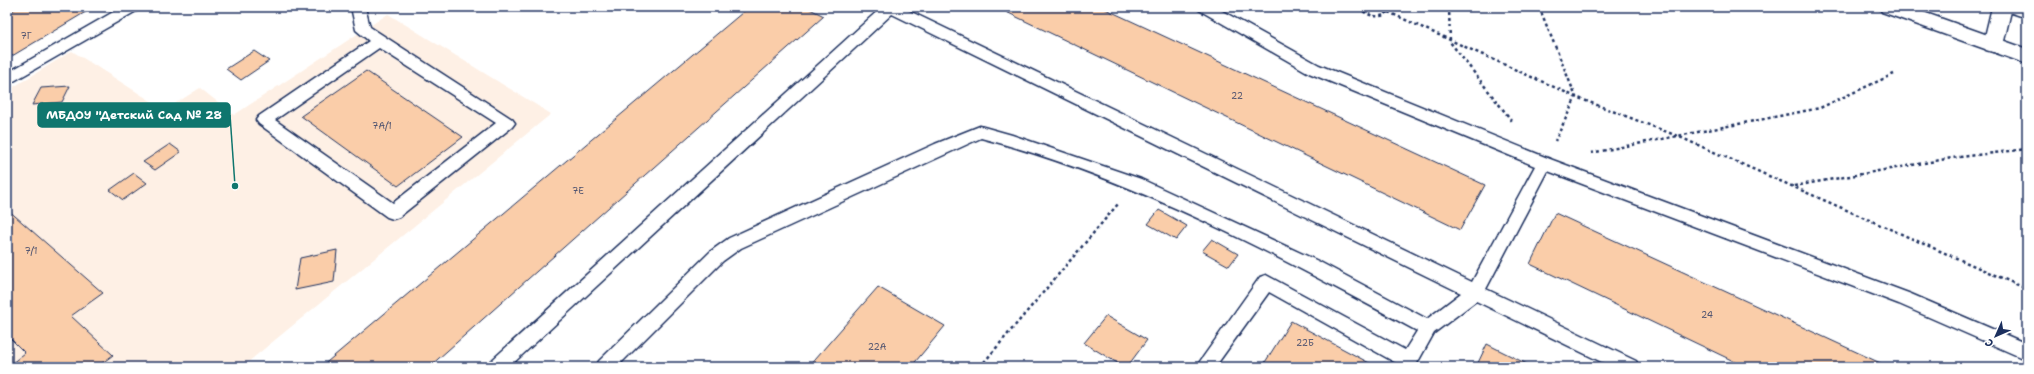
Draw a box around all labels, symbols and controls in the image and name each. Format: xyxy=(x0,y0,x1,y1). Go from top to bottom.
house number: 7Г xyxy=(20,30,32,42)
house number: 22 xyxy=(1231,90,1243,102)
callout: МБДОУ "Детский Сад № 28 xyxy=(38,103,230,127)
text: МБДОУ "Детский Сад № 28 xyxy=(46,107,222,123)
house number: 7А/1 xyxy=(372,120,392,132)
house number: 7Е xyxy=(572,185,584,197)
house number: 7/1 xyxy=(25,245,37,257)
house number: 24 xyxy=(1701,309,1713,321)
north arrow xyxy=(1976,316,2016,356)
text: С xyxy=(1981,335,1997,350)
house number: 22Б xyxy=(1296,337,1314,349)
house number: 22А xyxy=(868,341,887,353)

